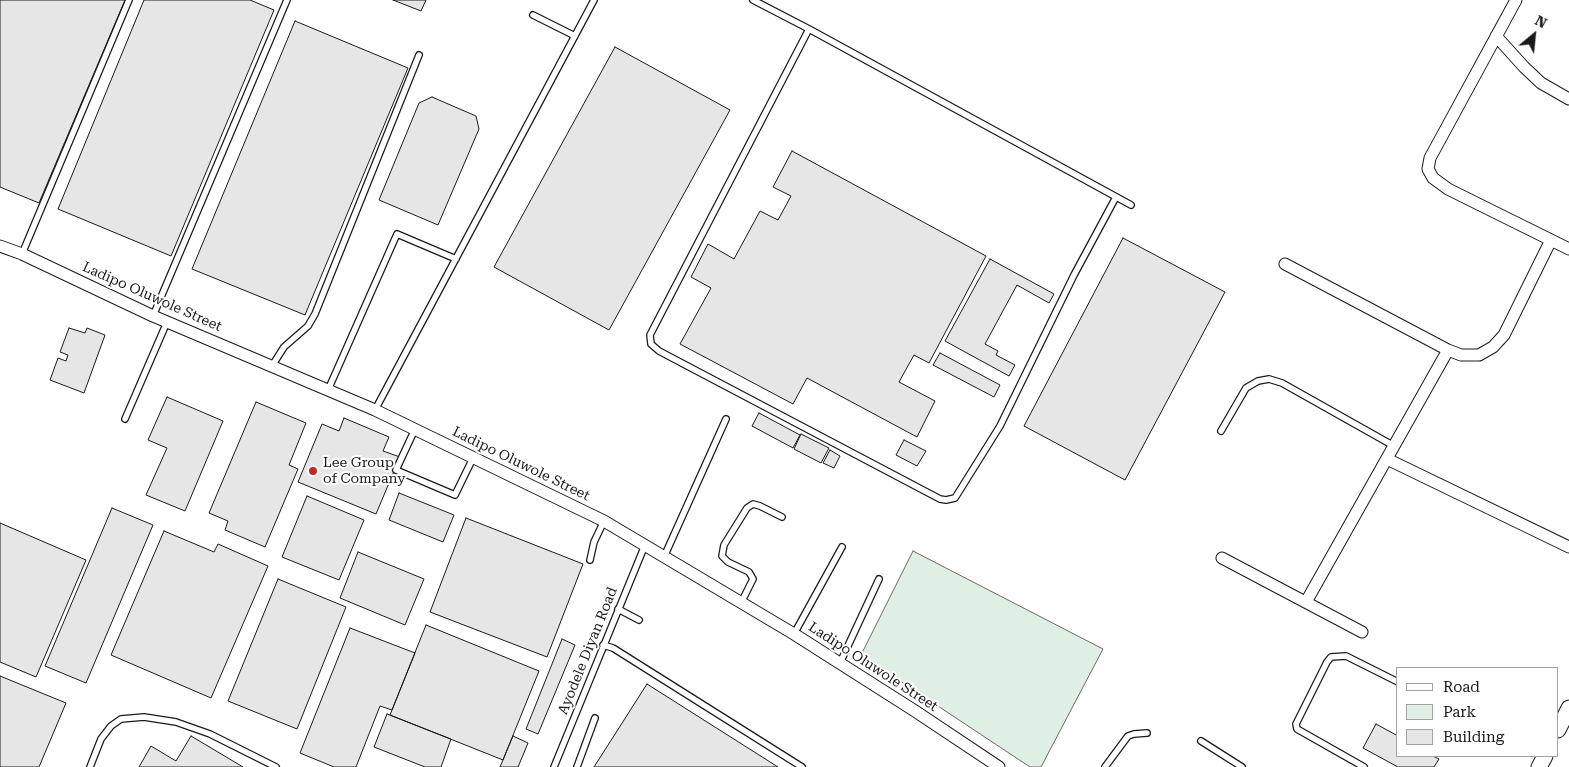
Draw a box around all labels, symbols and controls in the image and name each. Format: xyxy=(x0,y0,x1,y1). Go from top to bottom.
north arrow xyxy=(1509,10,1559,60)
text: N xyxy=(1533,12,1550,31)
street label: Ladipo Oluwole Street xyxy=(80,259,224,335)
street label: Ladipo Oluwole Street xyxy=(450,423,592,505)
place label: Lee Group of Company xyxy=(323,455,406,488)
marker: Lee Group of Company xyxy=(307,465,319,477)
street label: Ayodele Diyan Road xyxy=(555,585,621,717)
street label: Ladipo Oluwole Street xyxy=(805,619,941,715)
legend xyxy=(1396,667,1559,757)
text: Road xyxy=(1443,678,1480,696)
text: Park xyxy=(1443,703,1476,721)
text: Building xyxy=(1443,728,1504,746)

